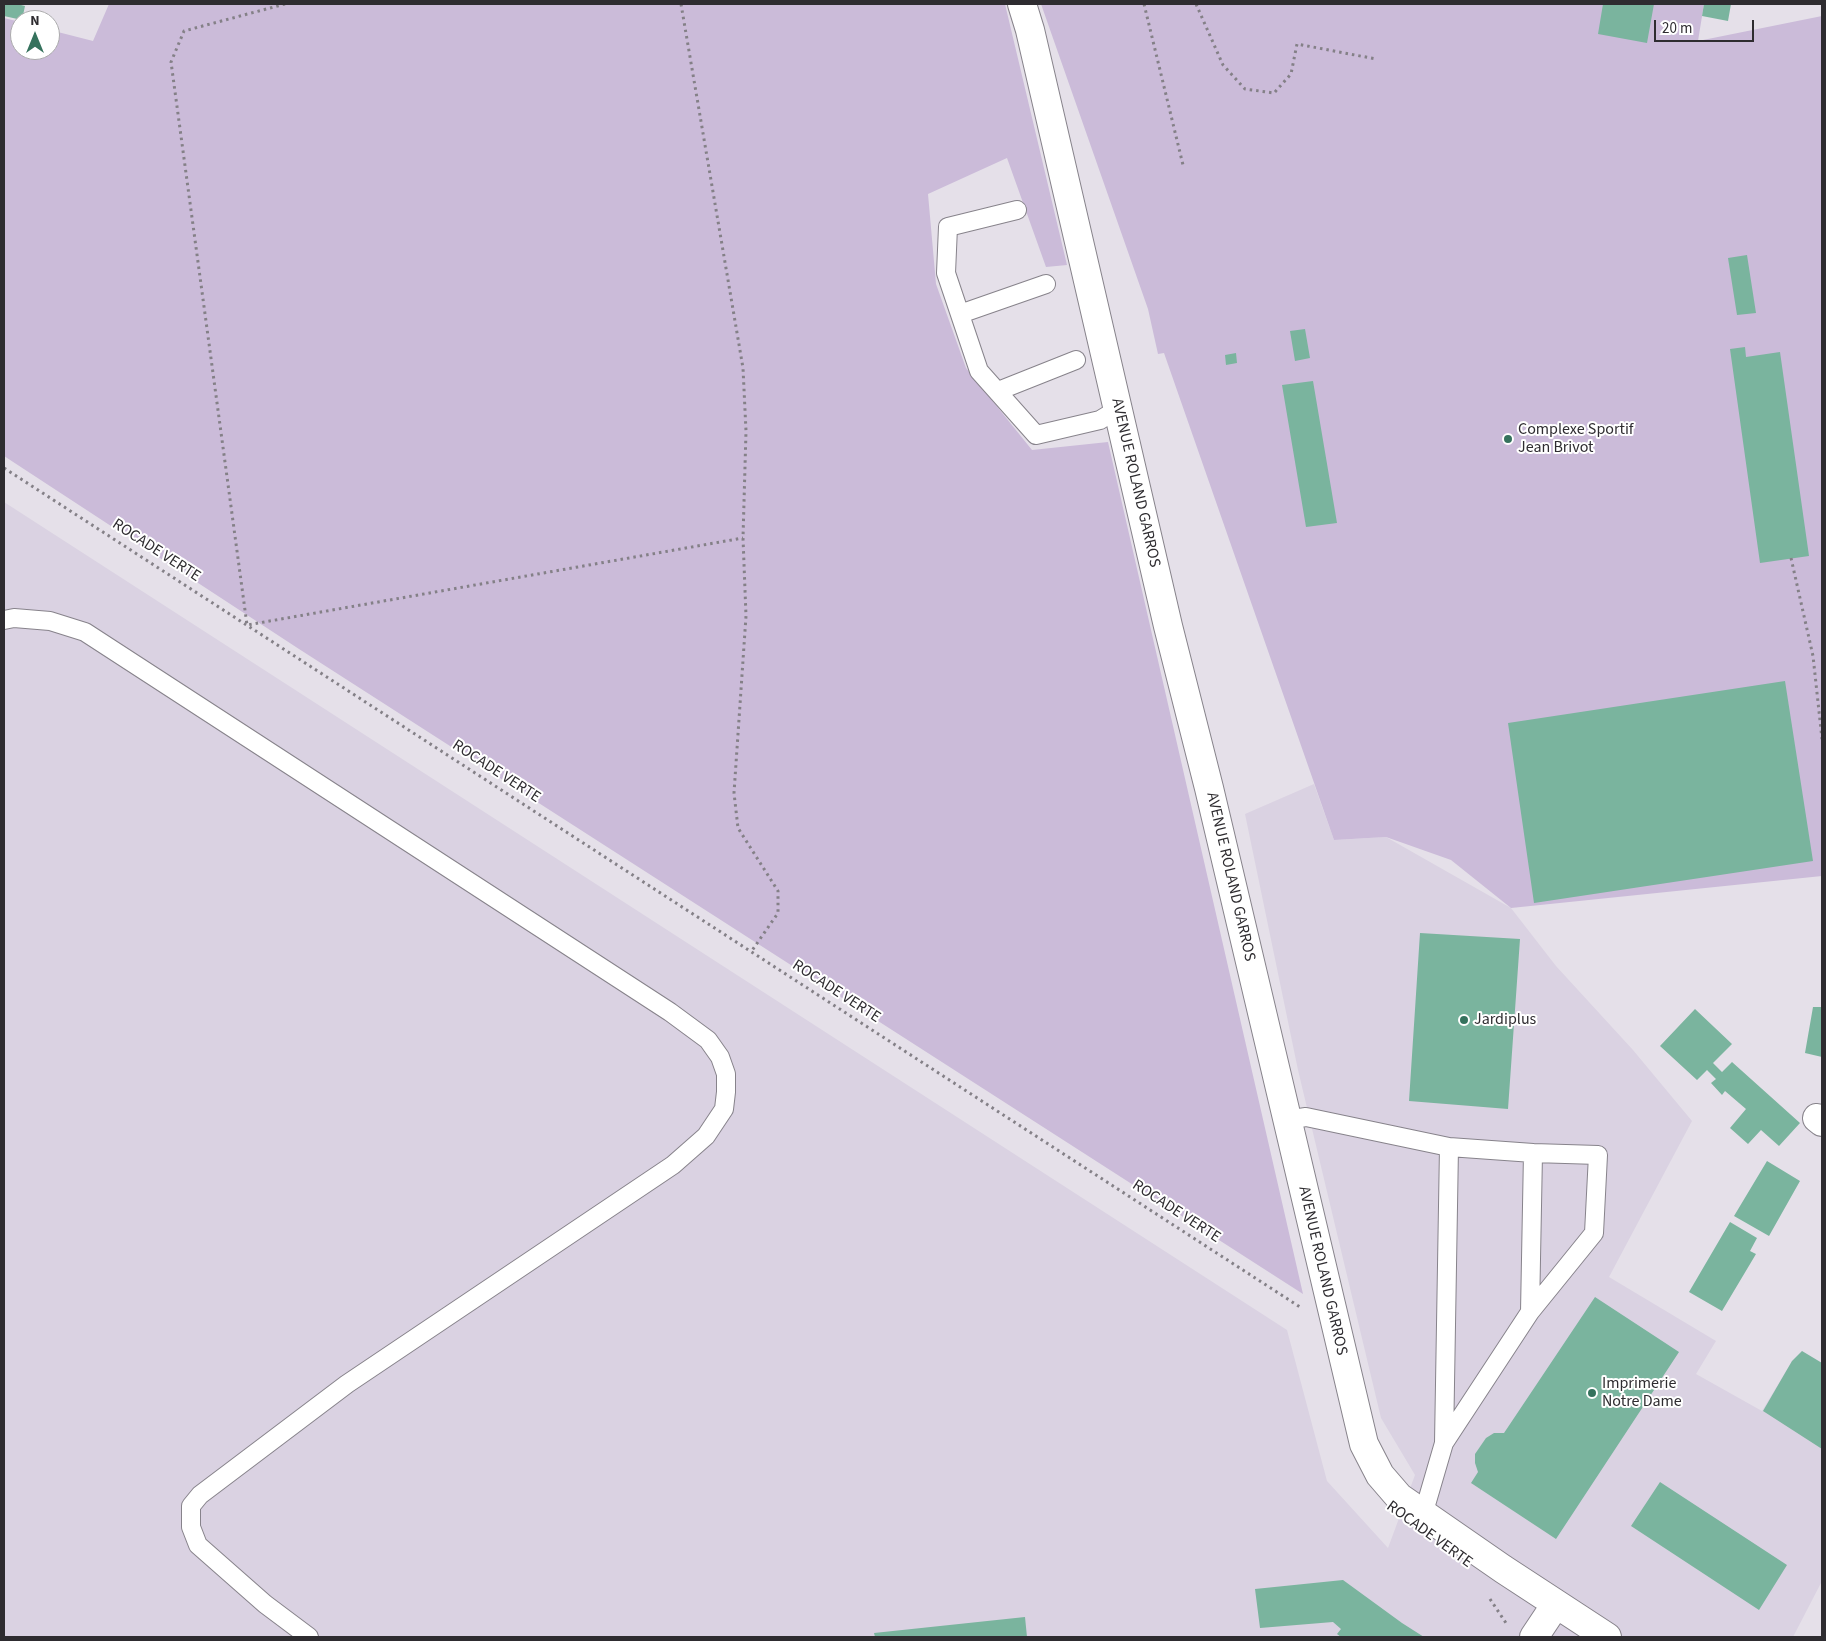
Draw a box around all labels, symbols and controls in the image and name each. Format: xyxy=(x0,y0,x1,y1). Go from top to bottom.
north arrow xyxy=(10,10,60,60)
scale bar xyxy=(1656,10,1756,42)
text: N xyxy=(30,11,40,31)
text: 20 m xyxy=(1662,18,1692,39)
street label: AVENUE ROLAND GARROS xyxy=(1106,397,1164,569)
place label: Complexe Sportif Jean Brivot xyxy=(1518,420,1634,458)
marker: Complexe Sportif Jean Brivot xyxy=(1502,433,1514,445)
street label: ROCADE VERTE xyxy=(108,515,204,587)
street label: ROCADE VERTE xyxy=(448,736,544,808)
street label: AVENUE ROLAND GARROS xyxy=(1201,791,1259,963)
street label: ROCADE VERTE xyxy=(788,956,884,1028)
place label: Jardiplus xyxy=(1474,1010,1536,1030)
marker: Jardiplus xyxy=(1458,1014,1470,1026)
street label: ROCADE VERTE xyxy=(1128,1176,1224,1248)
street label: AVENUE ROLAND GARROS xyxy=(1293,1185,1351,1357)
place label: Imprimerie Notre Dame xyxy=(1602,1374,1682,1412)
marker: Imprimerie Notre Dame xyxy=(1586,1387,1598,1399)
street label: ROCADE VERTE xyxy=(1382,1497,1476,1573)

